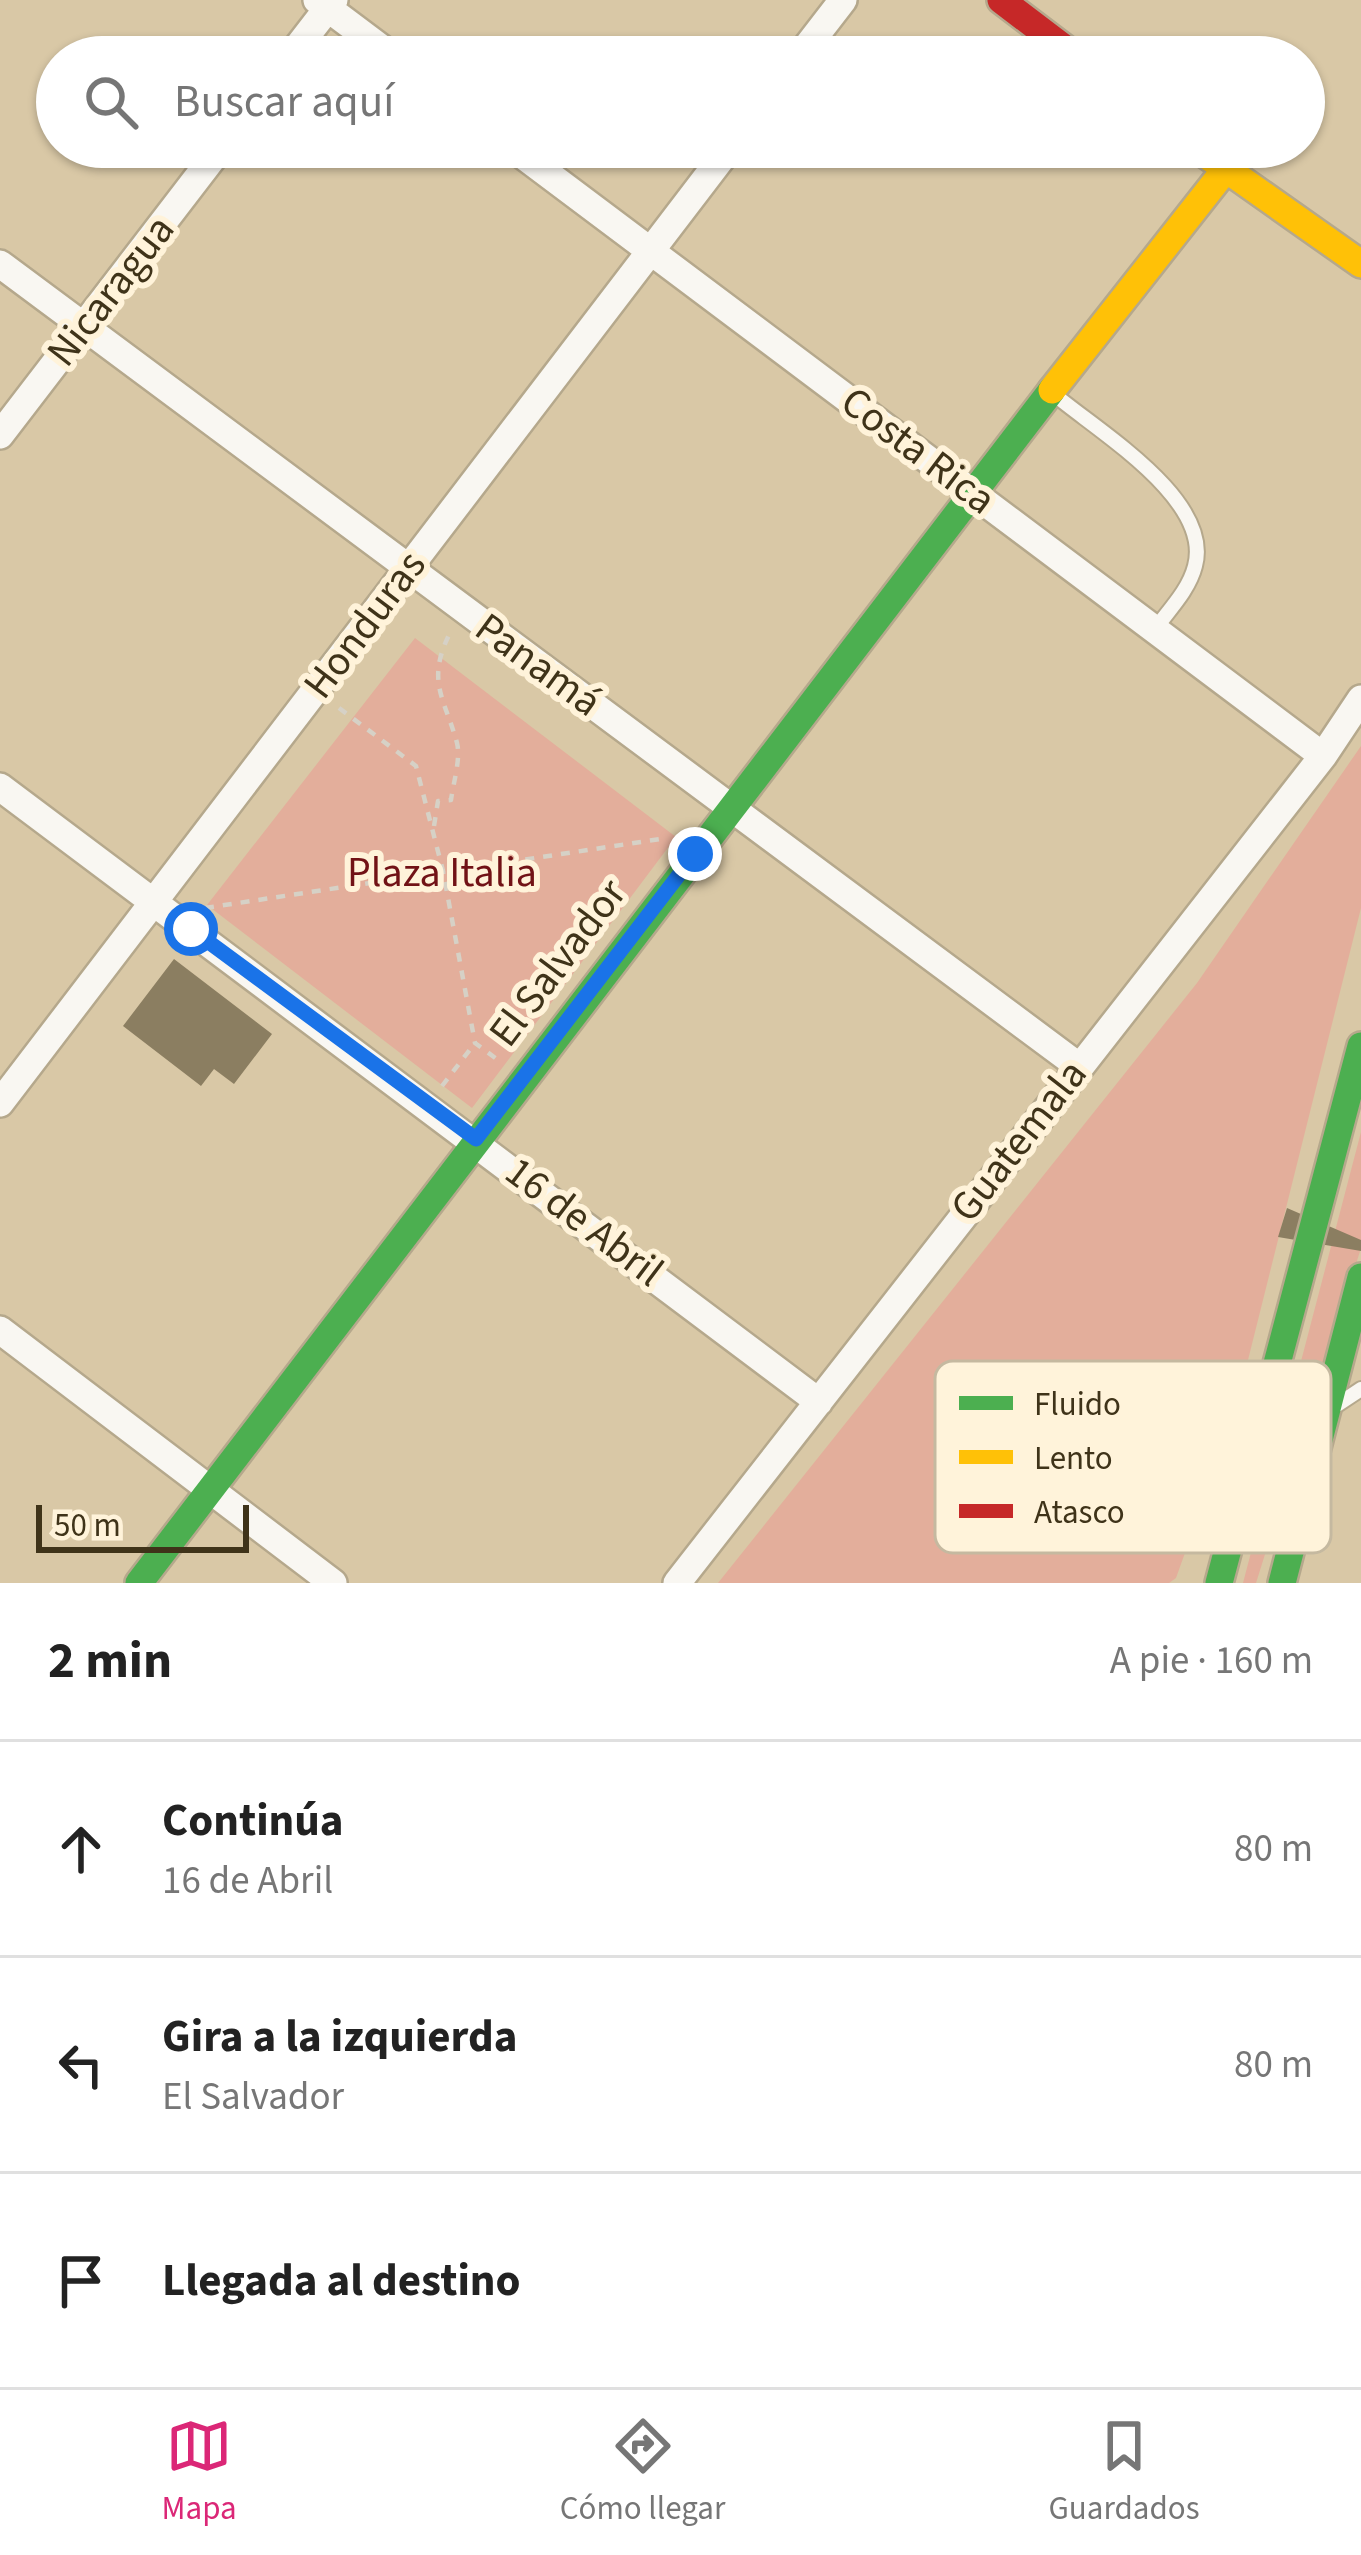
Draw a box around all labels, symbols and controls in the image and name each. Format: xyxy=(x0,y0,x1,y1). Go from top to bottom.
search box xyxy=(36,36,1325,168)
icon: search xyxy=(78,69,144,135)
text: Buscar aquí xyxy=(174,70,394,134)
street label: Nicaragua xyxy=(33,203,189,379)
street label: Costa Rica xyxy=(828,373,1008,529)
street label: Honduras xyxy=(289,538,441,712)
street label: Panamá xyxy=(462,599,614,731)
route end xyxy=(668,827,722,881)
park label: Plaza Italia xyxy=(347,843,537,903)
street label: El Salvador xyxy=(475,866,641,1059)
route start xyxy=(164,902,218,956)
street label: Guatemala xyxy=(936,1047,1102,1235)
street label: 16 de Abril xyxy=(492,1143,676,1301)
legend xyxy=(935,1361,1331,1553)
text: Fluido xyxy=(1034,1381,1121,1428)
text: Lento xyxy=(1034,1435,1113,1482)
text: Atasco xyxy=(1034,1489,1125,1536)
scale bar xyxy=(36,1499,249,1552)
text: 50 m xyxy=(54,1502,121,1549)
text: 2 min xyxy=(48,1625,172,1697)
text: A pie · 160 m xyxy=(1110,1633,1313,1689)
text: Continúa xyxy=(162,1789,344,1853)
icon: ahead xyxy=(48,1816,114,1882)
text: 80 m xyxy=(1234,1821,1313,1877)
text: 16 de Abril xyxy=(162,1853,333,1909)
text: Gira a la izquierda xyxy=(162,2005,518,2069)
icon: left xyxy=(48,2032,114,2098)
text: 80 m xyxy=(1234,2037,1313,2093)
text: El Salvador xyxy=(162,2069,344,2125)
icon: arrive xyxy=(48,2248,114,2314)
text: Llegada al destino xyxy=(162,2249,521,2313)
tab: Mapa xyxy=(162,2413,237,2532)
tab: Cómo llegar xyxy=(560,2413,725,2532)
tab: Guardados xyxy=(1048,2413,1199,2532)

